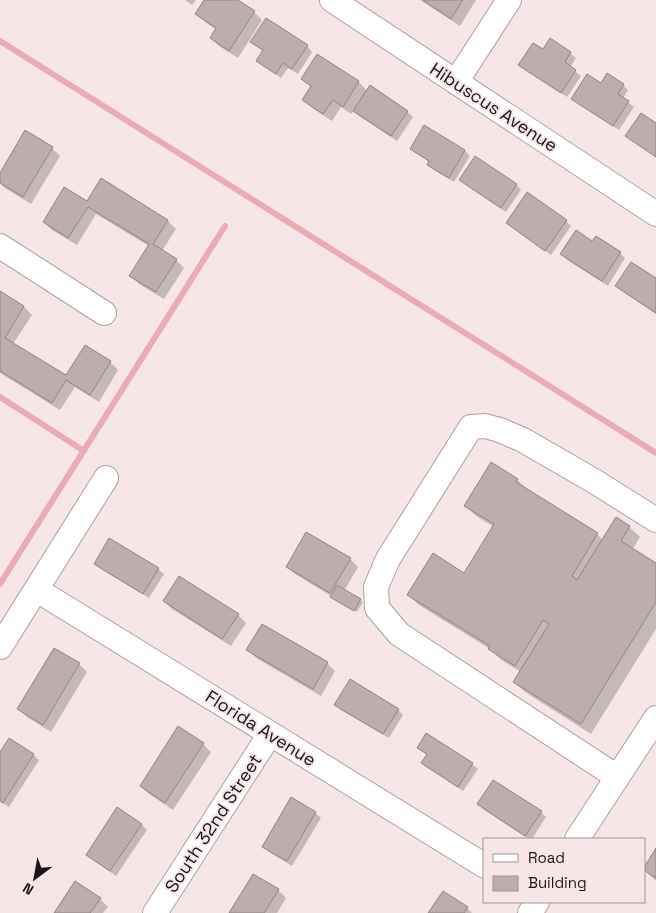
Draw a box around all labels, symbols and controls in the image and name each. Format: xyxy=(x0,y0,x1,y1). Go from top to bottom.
street label: Hibuscus Avenue xyxy=(426,57,562,157)
street label: Florida Avenue xyxy=(201,685,321,771)
street label: South 32nd Street xyxy=(159,749,267,897)
legend xyxy=(483,838,646,903)
text: Road xyxy=(528,848,565,867)
north arrow xyxy=(10,853,60,903)
text: Building xyxy=(528,873,587,892)
text: N xyxy=(19,879,37,899)

